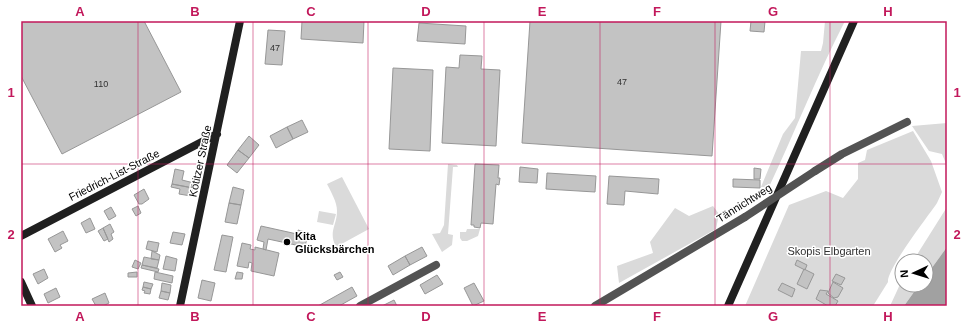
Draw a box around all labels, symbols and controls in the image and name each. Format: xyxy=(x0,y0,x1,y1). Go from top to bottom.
text: A xyxy=(75,4,85,19)
text: B xyxy=(190,4,200,19)
text: C xyxy=(306,4,316,19)
text: D xyxy=(421,4,431,19)
text: E xyxy=(538,4,547,19)
text: F xyxy=(653,4,661,19)
text: G xyxy=(768,4,778,19)
text: H xyxy=(883,4,893,19)
house number: 47 xyxy=(270,43,280,53)
house number: 47 xyxy=(617,77,627,87)
house number: 110 xyxy=(94,79,108,89)
text: 1 xyxy=(7,85,15,100)
text: 1 xyxy=(953,85,961,100)
street label: Kötitzer Straße xyxy=(187,124,213,198)
street label: Friedrich-List-Straße xyxy=(67,147,161,203)
street label: Tännichtweg xyxy=(714,181,774,225)
text: 2 xyxy=(7,227,15,242)
text: 2 xyxy=(953,227,961,242)
place label: Kita Glücksbärchen xyxy=(295,230,375,255)
marker: Kita Glücksbärchen xyxy=(282,237,292,247)
park label: Skopis Elbgarten xyxy=(787,245,871,257)
north arrow xyxy=(894,253,934,293)
text: N xyxy=(898,269,910,278)
text: A xyxy=(75,309,85,324)
text: B xyxy=(190,309,200,324)
text: C xyxy=(306,309,316,324)
text: D xyxy=(421,309,431,324)
text: E xyxy=(538,309,547,324)
text: F xyxy=(653,309,661,324)
text: G xyxy=(768,309,778,324)
text: H xyxy=(883,309,893,324)

